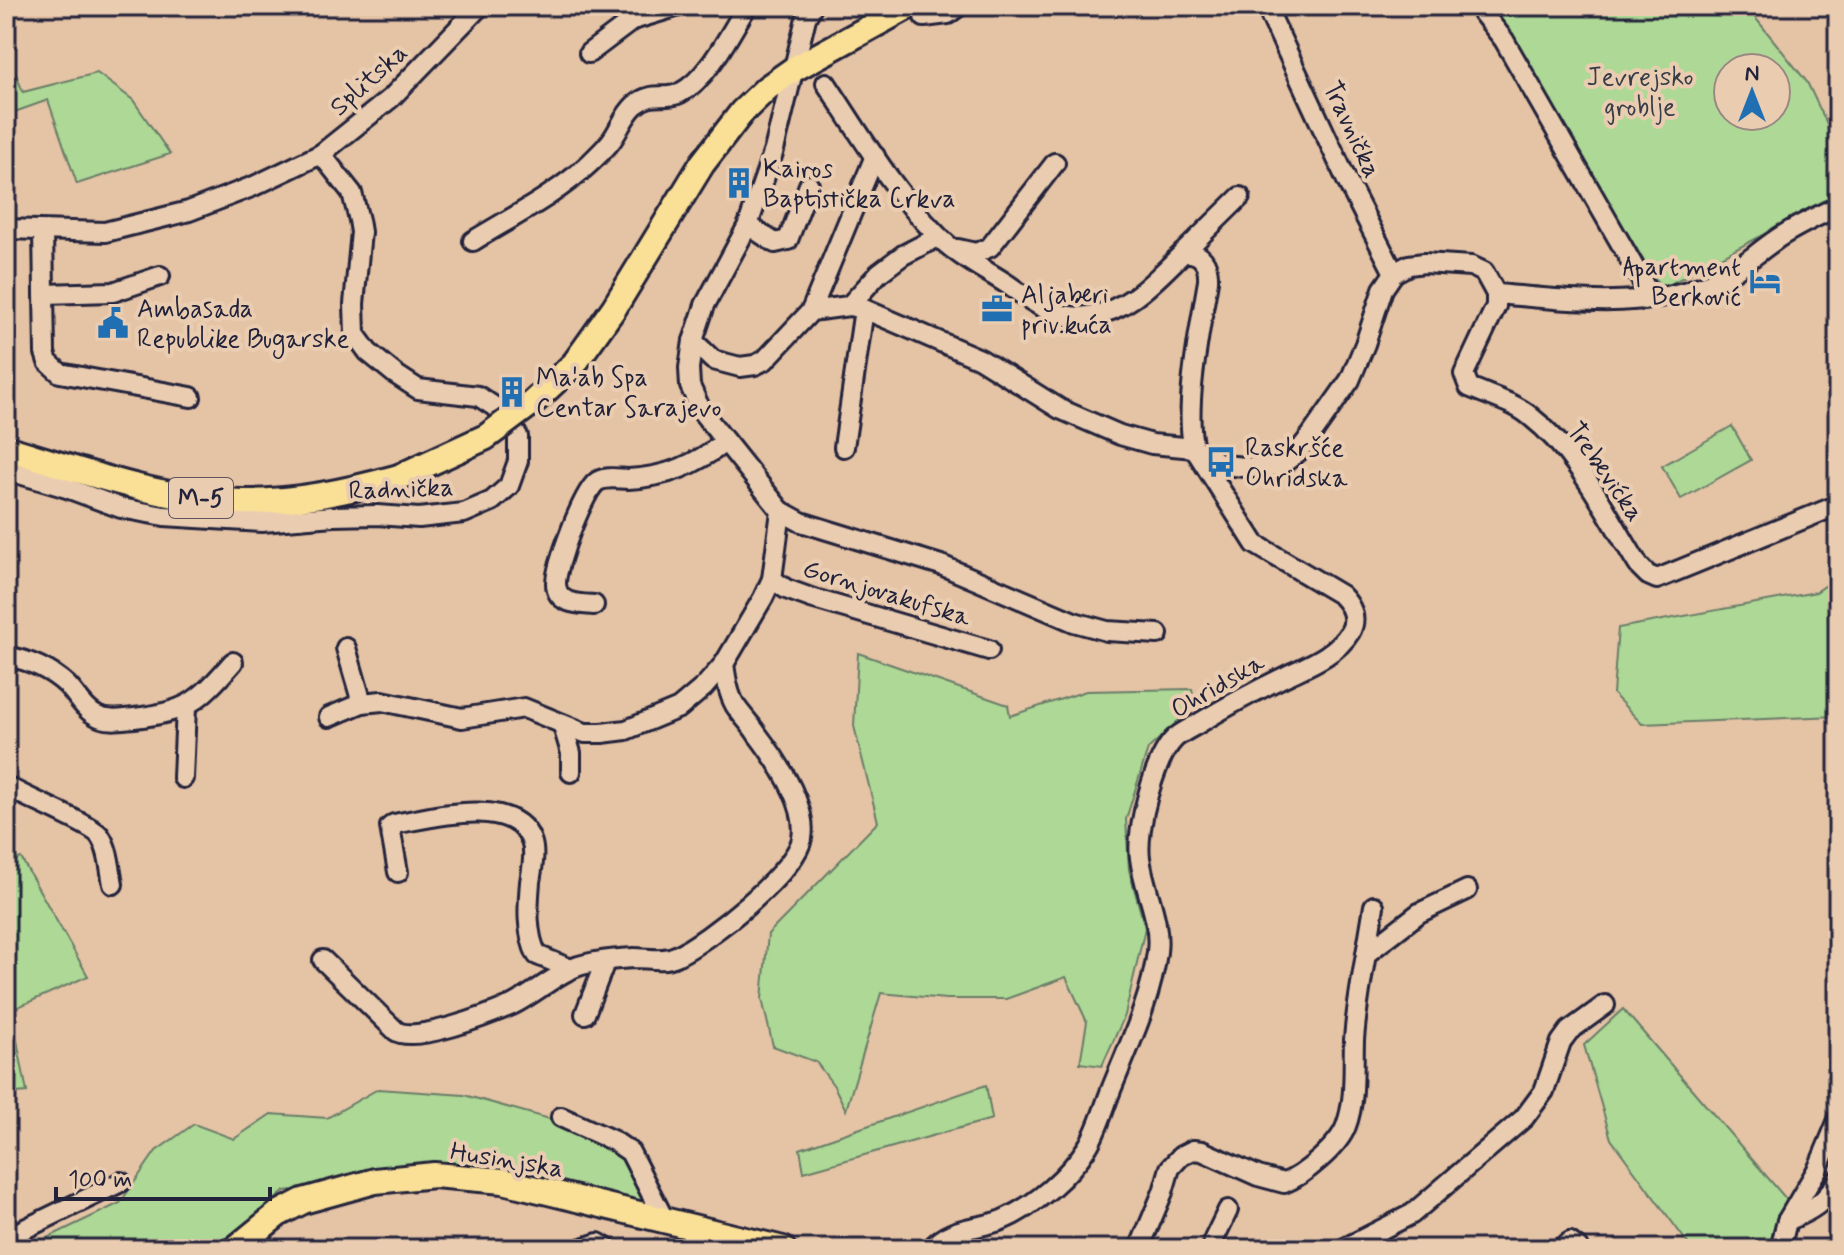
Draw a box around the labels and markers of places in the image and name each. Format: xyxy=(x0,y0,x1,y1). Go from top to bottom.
place label: Kairos Baptistička Crkva xyxy=(763,153,956,217)
building icon: Kairos Baptistička Crkva xyxy=(722,166,756,200)
place label: Apartment Berković xyxy=(1623,251,1741,315)
hotel icon: Apartment Berković xyxy=(1748,264,1782,298)
place label: Aljaberi priv.kuća xyxy=(1021,279,1112,343)
office icon: Aljaberi priv.kuća xyxy=(980,292,1014,326)
place label: Ambasada Republike Bugarske xyxy=(137,293,350,359)
public building icon: Ambasada Republike Bugarske xyxy=(96,306,130,340)
place label: Ma'ab Spa Centar Sarajevo xyxy=(536,362,721,426)
building icon: Ma'ab Spa Centar Sarajevo xyxy=(495,375,529,409)
place label: Raskršće Ohridska xyxy=(1245,432,1348,496)
bus stop icon: Raskršće Ohridska xyxy=(1204,445,1238,479)

